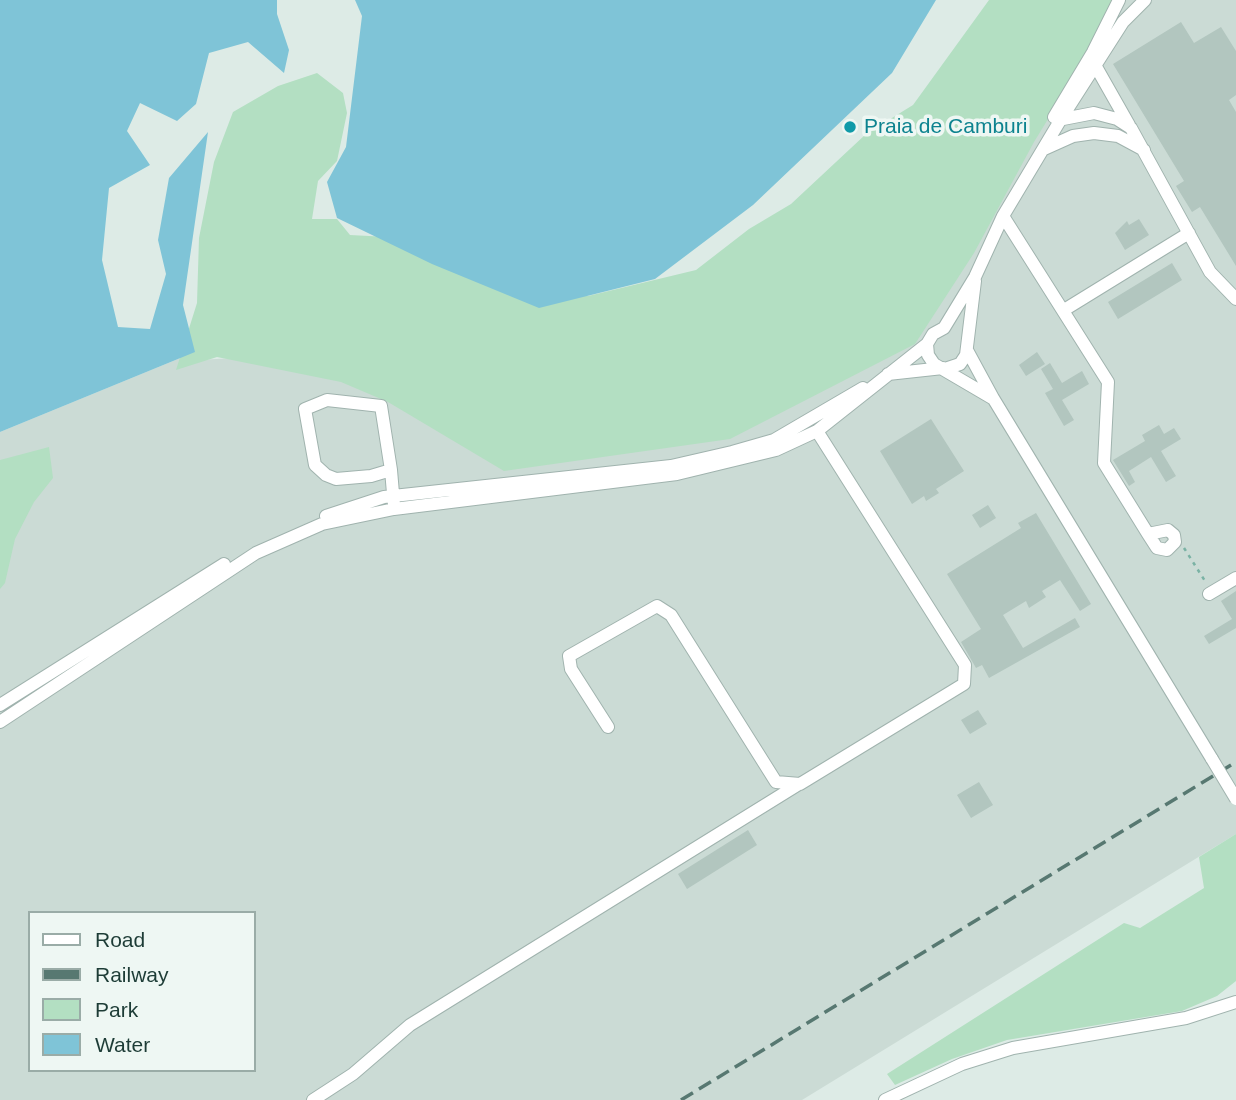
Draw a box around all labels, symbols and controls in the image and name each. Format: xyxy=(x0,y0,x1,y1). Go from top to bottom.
place label: Praia de Camburi xyxy=(864,114,1027,140)
marker: Praia de Camburi xyxy=(842,119,858,135)
legend xyxy=(28,911,256,1072)
text: Road xyxy=(95,928,145,951)
text: Railway xyxy=(95,963,169,986)
text: Park xyxy=(95,998,138,1021)
text: Water xyxy=(95,1033,150,1056)

